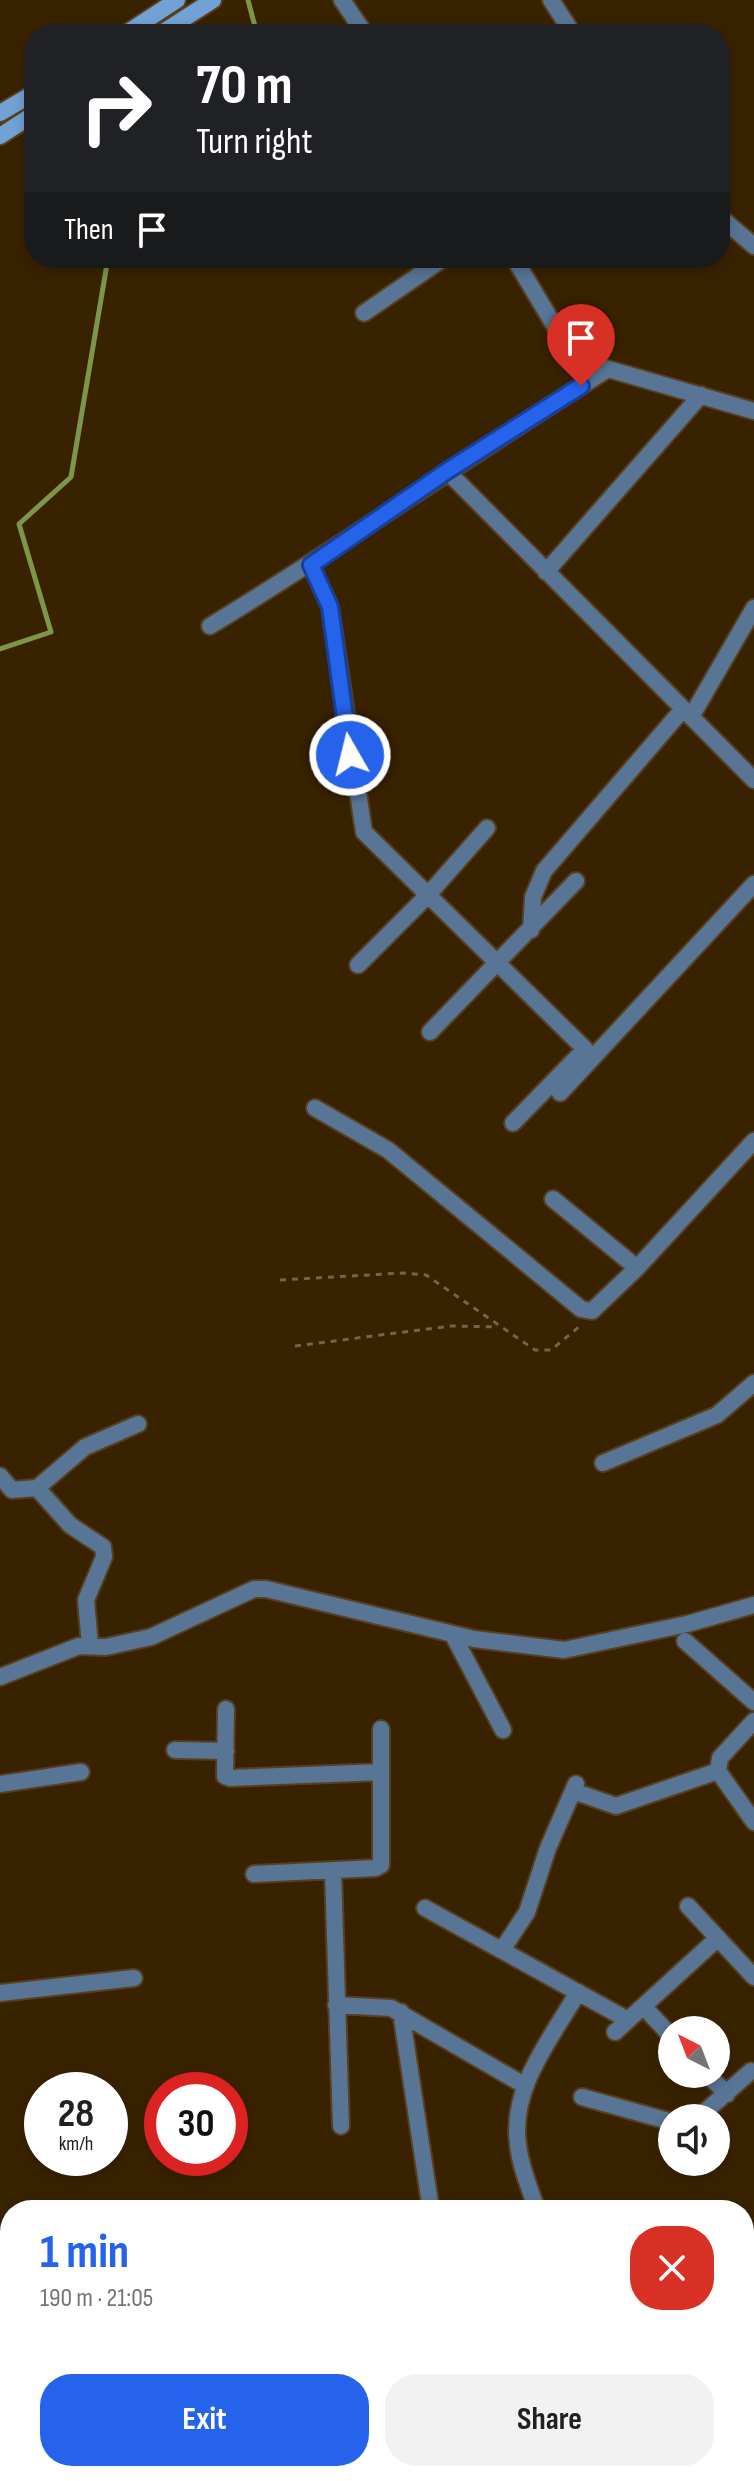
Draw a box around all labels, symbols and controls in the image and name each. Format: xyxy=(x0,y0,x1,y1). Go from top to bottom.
text: 70 m xyxy=(196,53,293,120)
icon: right xyxy=(64,56,168,160)
text: Turn right xyxy=(196,121,313,164)
icon: arrive xyxy=(130,208,174,252)
text: Then xyxy=(64,212,114,248)
pin xyxy=(547,304,615,386)
icon: arrive xyxy=(559,316,603,360)
position arrow xyxy=(308,713,392,797)
north arrow xyxy=(658,2016,730,2088)
map controls xyxy=(658,2016,730,2176)
speed limit sign: 30 xyxy=(144,2072,248,2176)
text: 28 xyxy=(58,2090,94,2138)
button: sound xyxy=(658,2104,730,2176)
text: km/h xyxy=(59,2132,93,2156)
text: 1 min xyxy=(40,2224,129,2281)
button: close xyxy=(630,2226,714,2310)
text: 190 m · 21:05 xyxy=(40,2283,153,2314)
button: Exit xyxy=(40,2374,369,2466)
button: Share xyxy=(385,2374,714,2466)

